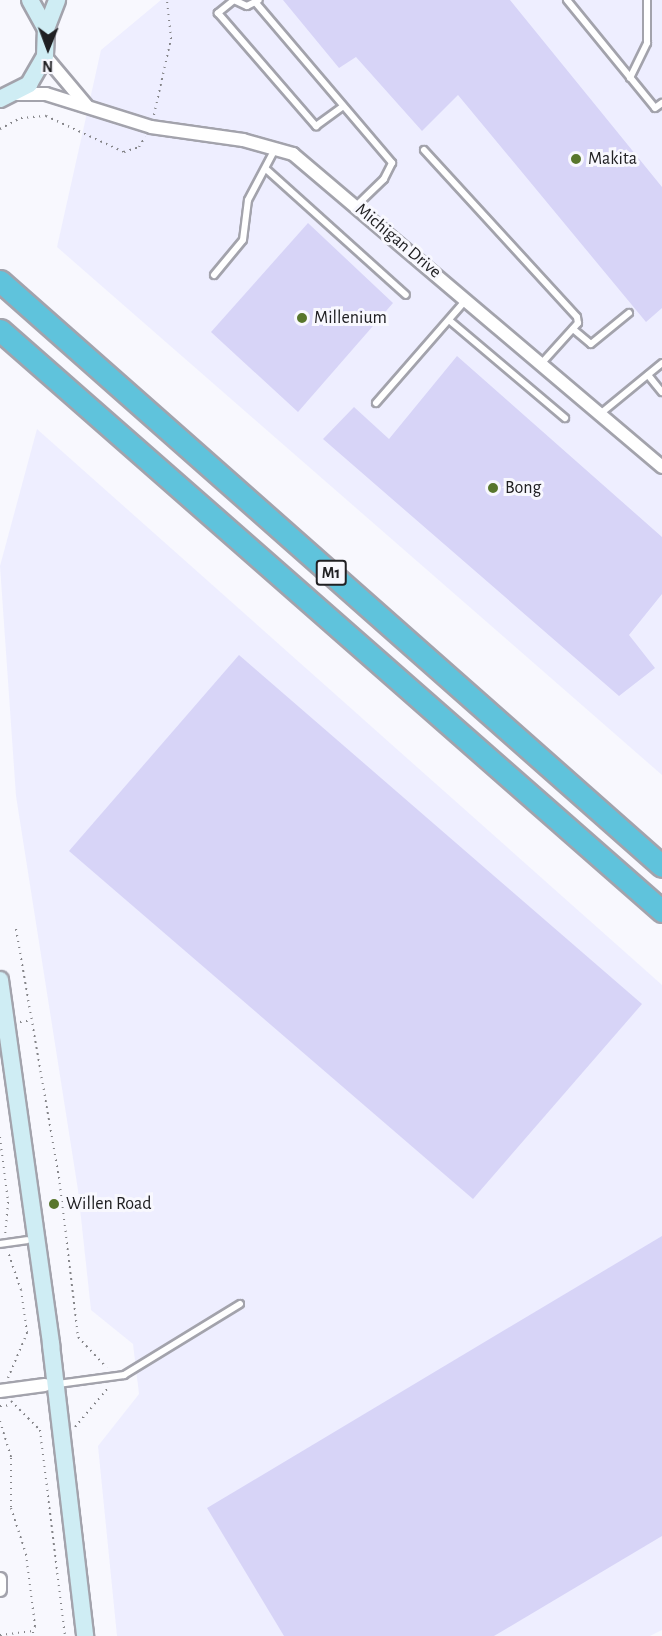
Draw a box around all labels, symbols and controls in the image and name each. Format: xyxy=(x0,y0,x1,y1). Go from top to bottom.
north arrow xyxy=(18,18,78,78)
text: N xyxy=(42,58,53,74)
place label: Makita xyxy=(588,148,637,170)
marker: Makita xyxy=(569,152,583,166)
street label: Michigan Drive xyxy=(351,199,445,283)
place label: Millenium xyxy=(314,307,387,329)
marker: Millenium xyxy=(295,311,309,325)
place label: Bong xyxy=(505,477,541,499)
marker: Bong xyxy=(486,481,500,495)
road number: M1 xyxy=(314,560,348,586)
place label: Willen Road xyxy=(66,1193,152,1215)
marker: Willen Road xyxy=(47,1197,61,1211)

